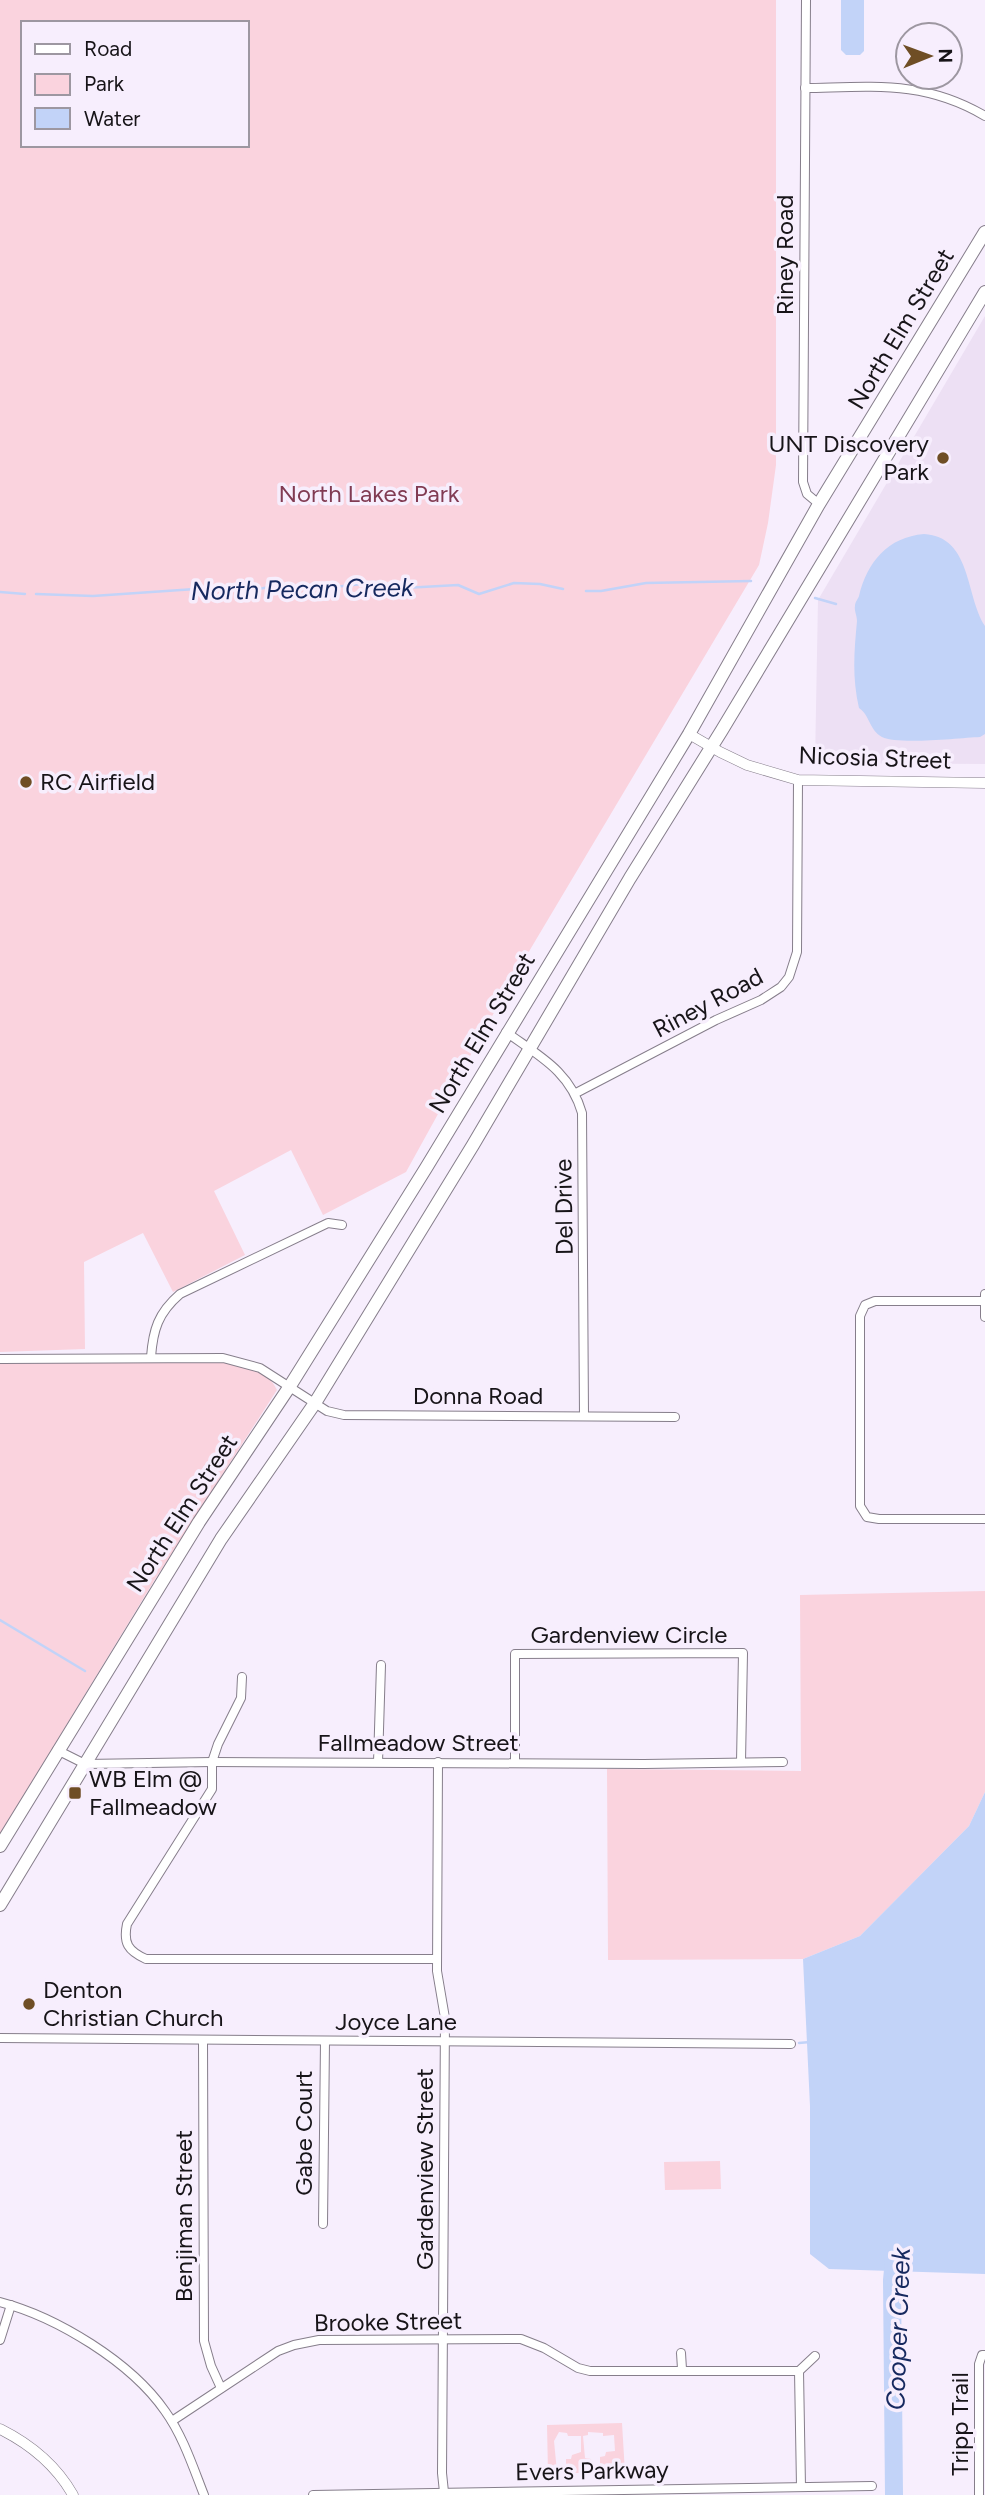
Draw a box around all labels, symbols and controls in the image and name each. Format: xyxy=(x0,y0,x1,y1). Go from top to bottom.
legend xyxy=(21,21,248,147)
north arrow xyxy=(894,21,964,91)
text: Road xyxy=(84,36,132,61)
text: N xyxy=(934,48,957,63)
text: Park xyxy=(84,71,125,96)
text: Water xyxy=(84,106,140,131)
street label: Riney Road xyxy=(770,195,799,315)
street label: North Elm Street xyxy=(841,243,960,414)
place label: UNT Discovery Park xyxy=(768,429,929,486)
marker: UNT Discovery Park xyxy=(935,450,951,466)
park label: North Lakes Park xyxy=(279,479,460,508)
water label: North Pecan Creek xyxy=(190,571,415,607)
street label: Nicosia Street xyxy=(798,740,952,775)
place label: RC Airfield xyxy=(40,767,155,796)
marker: RC Airfield xyxy=(18,774,34,790)
street label: North Elm Street xyxy=(422,947,541,1118)
street label: Riney Road xyxy=(648,961,768,1044)
street label: Del Drive xyxy=(548,1159,579,1255)
street label: Donna Road xyxy=(413,1381,543,1410)
street label: North Elm Street xyxy=(120,1428,243,1597)
street label: Gardenview Circle xyxy=(531,1620,727,1649)
street label: Fallmeadow Street xyxy=(317,1728,519,1757)
place label: WB Elm @ Fallmeadow xyxy=(89,1764,217,1821)
marker: WB Elm @ Fallmeadow xyxy=(67,1785,83,1801)
place label: Denton Christian Church xyxy=(43,1975,223,2032)
marker: Denton Christian Church xyxy=(21,1996,37,2012)
street label: Joyce Lane xyxy=(335,2007,457,2036)
street label: Gardenview Street xyxy=(410,2068,439,2270)
street label: Gabe Court xyxy=(289,2070,318,2196)
street label: Benjiman Street xyxy=(169,2130,198,2302)
water label: Cooper Creek xyxy=(879,2246,917,2411)
street label: Brooke Street xyxy=(314,2306,462,2337)
street label: Tripp Trail xyxy=(945,2372,974,2476)
street label: Evers Parkway xyxy=(515,2455,669,2486)

